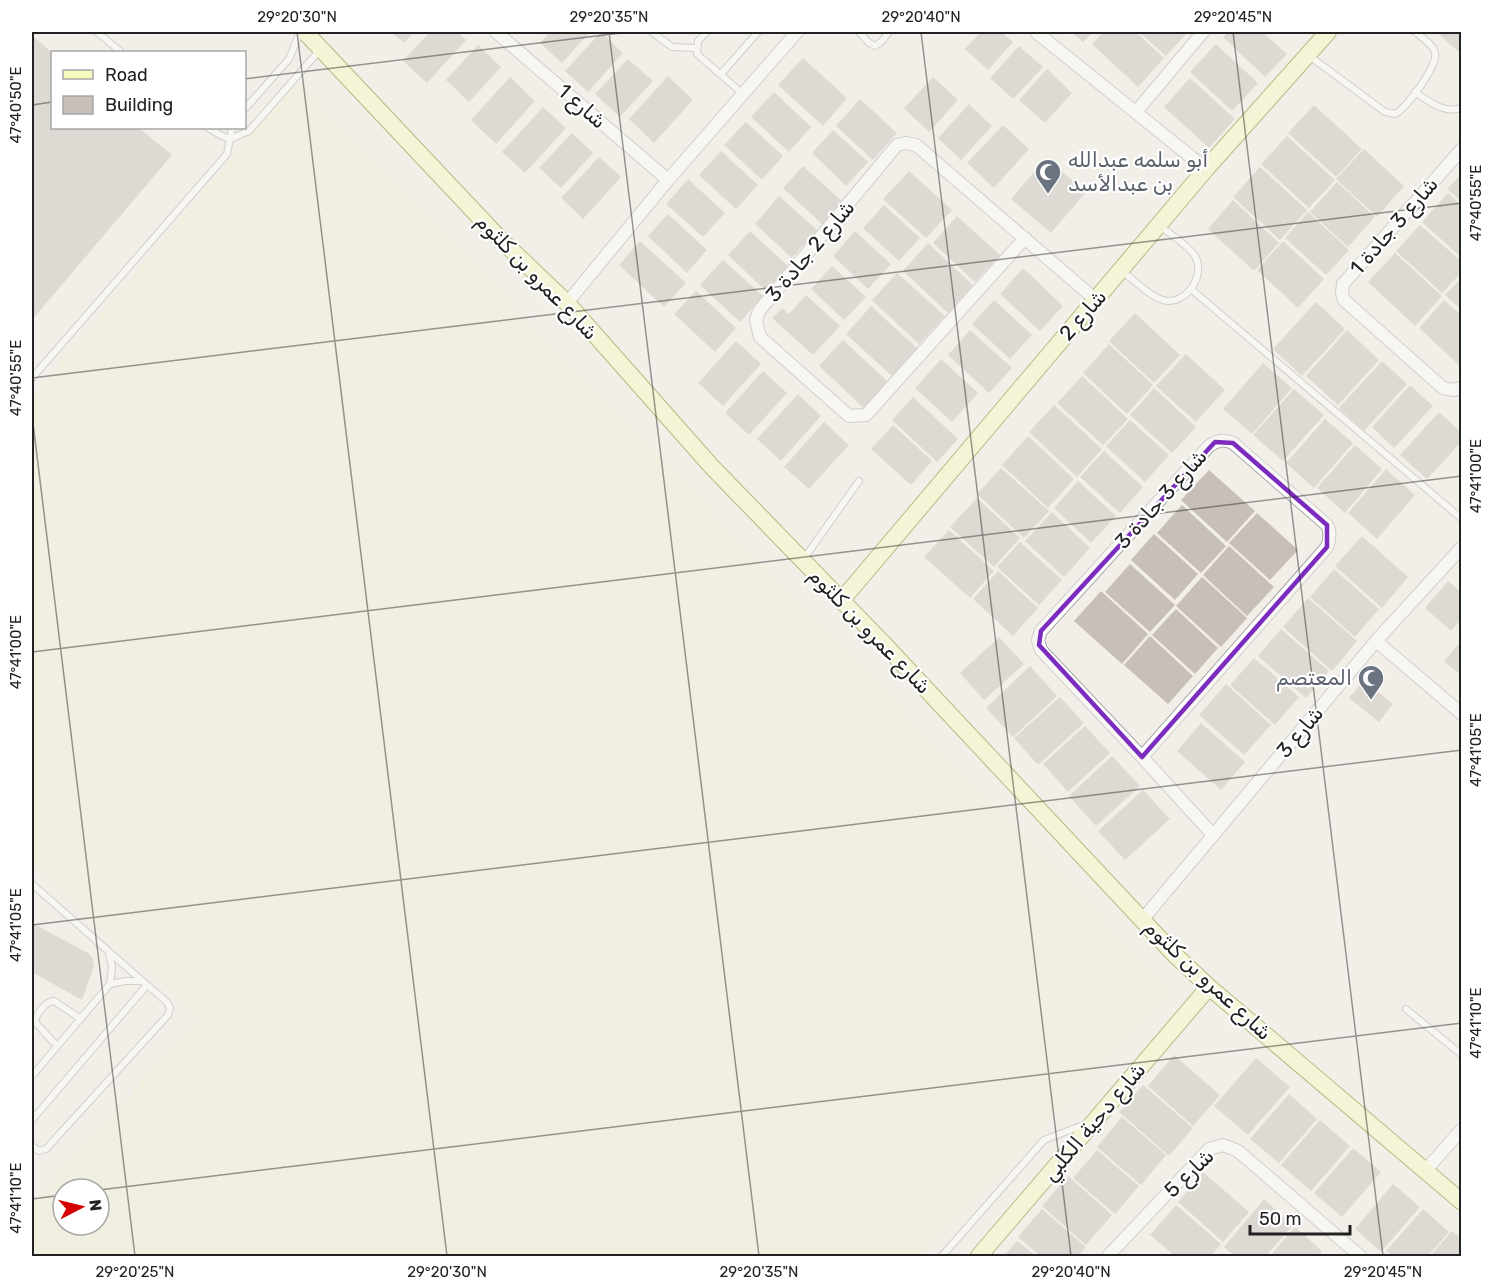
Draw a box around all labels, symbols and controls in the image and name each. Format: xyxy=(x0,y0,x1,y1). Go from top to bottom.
text: 29°20'30"N xyxy=(257,8,337,26)
text: 29°20'35"N xyxy=(569,8,649,26)
text: 29°20'40"N xyxy=(881,8,961,26)
text: 29°20'45"N xyxy=(1194,8,1272,26)
legend xyxy=(51,51,246,129)
text: Road xyxy=(105,64,148,86)
text: 47°40'50"E xyxy=(7,66,25,144)
street label: شارع 1 xyxy=(552,78,612,135)
text: Building xyxy=(105,94,173,116)
place label: أبو سلمه عبدالله بن عبدالأسد xyxy=(1068,147,1208,196)
mosque icon: أبو سلمه عبدالله بن عبدالأسد xyxy=(1033,157,1063,195)
text: 47°40'55"E xyxy=(1467,165,1485,241)
street label: شارع 3 جادة 1 xyxy=(1344,172,1445,281)
street label: شارع 2 جادة 3 xyxy=(760,195,861,308)
street label: شارع عمرو بن كلثوم xyxy=(470,209,604,346)
street label: شارع 2 xyxy=(1054,284,1113,347)
text: 47°40'55"E xyxy=(7,340,25,416)
text: 47°41'00"E xyxy=(1467,439,1485,513)
street label: شارع 3 جادة 3 xyxy=(1109,444,1213,555)
street label: شارع عمرو بن كلثوم xyxy=(803,563,937,700)
text: 47°41'00"E xyxy=(7,615,25,689)
mosque icon: المعتصم xyxy=(1356,663,1386,701)
place label: المعتصم xyxy=(1276,665,1352,692)
street label: شارع 3 xyxy=(1271,701,1330,764)
text: 47°41'05"E xyxy=(1467,713,1485,787)
text: 47°41'05"E xyxy=(7,888,25,962)
street label: شارع عمرو بن كلثوم xyxy=(1138,914,1277,1047)
text: 47°41'10"E xyxy=(1467,987,1485,1059)
street label: شارع دحية الكلبي xyxy=(1037,1057,1154,1189)
street label: شارع 5 xyxy=(1159,1143,1220,1204)
text: 47°41'10"E xyxy=(7,1162,25,1234)
north arrow xyxy=(51,1177,111,1237)
text: N xyxy=(85,1198,106,1212)
scale bar xyxy=(1250,1198,1350,1236)
text: 50 m xyxy=(1259,1208,1302,1230)
text: 29°20'25"N xyxy=(96,1263,174,1281)
text: 29°20'30"N xyxy=(407,1263,487,1281)
text: 29°20'35"N xyxy=(719,1263,799,1281)
text: 29°20'40"N xyxy=(1031,1263,1111,1281)
text: 29°20'45"N xyxy=(1344,1263,1422,1281)

